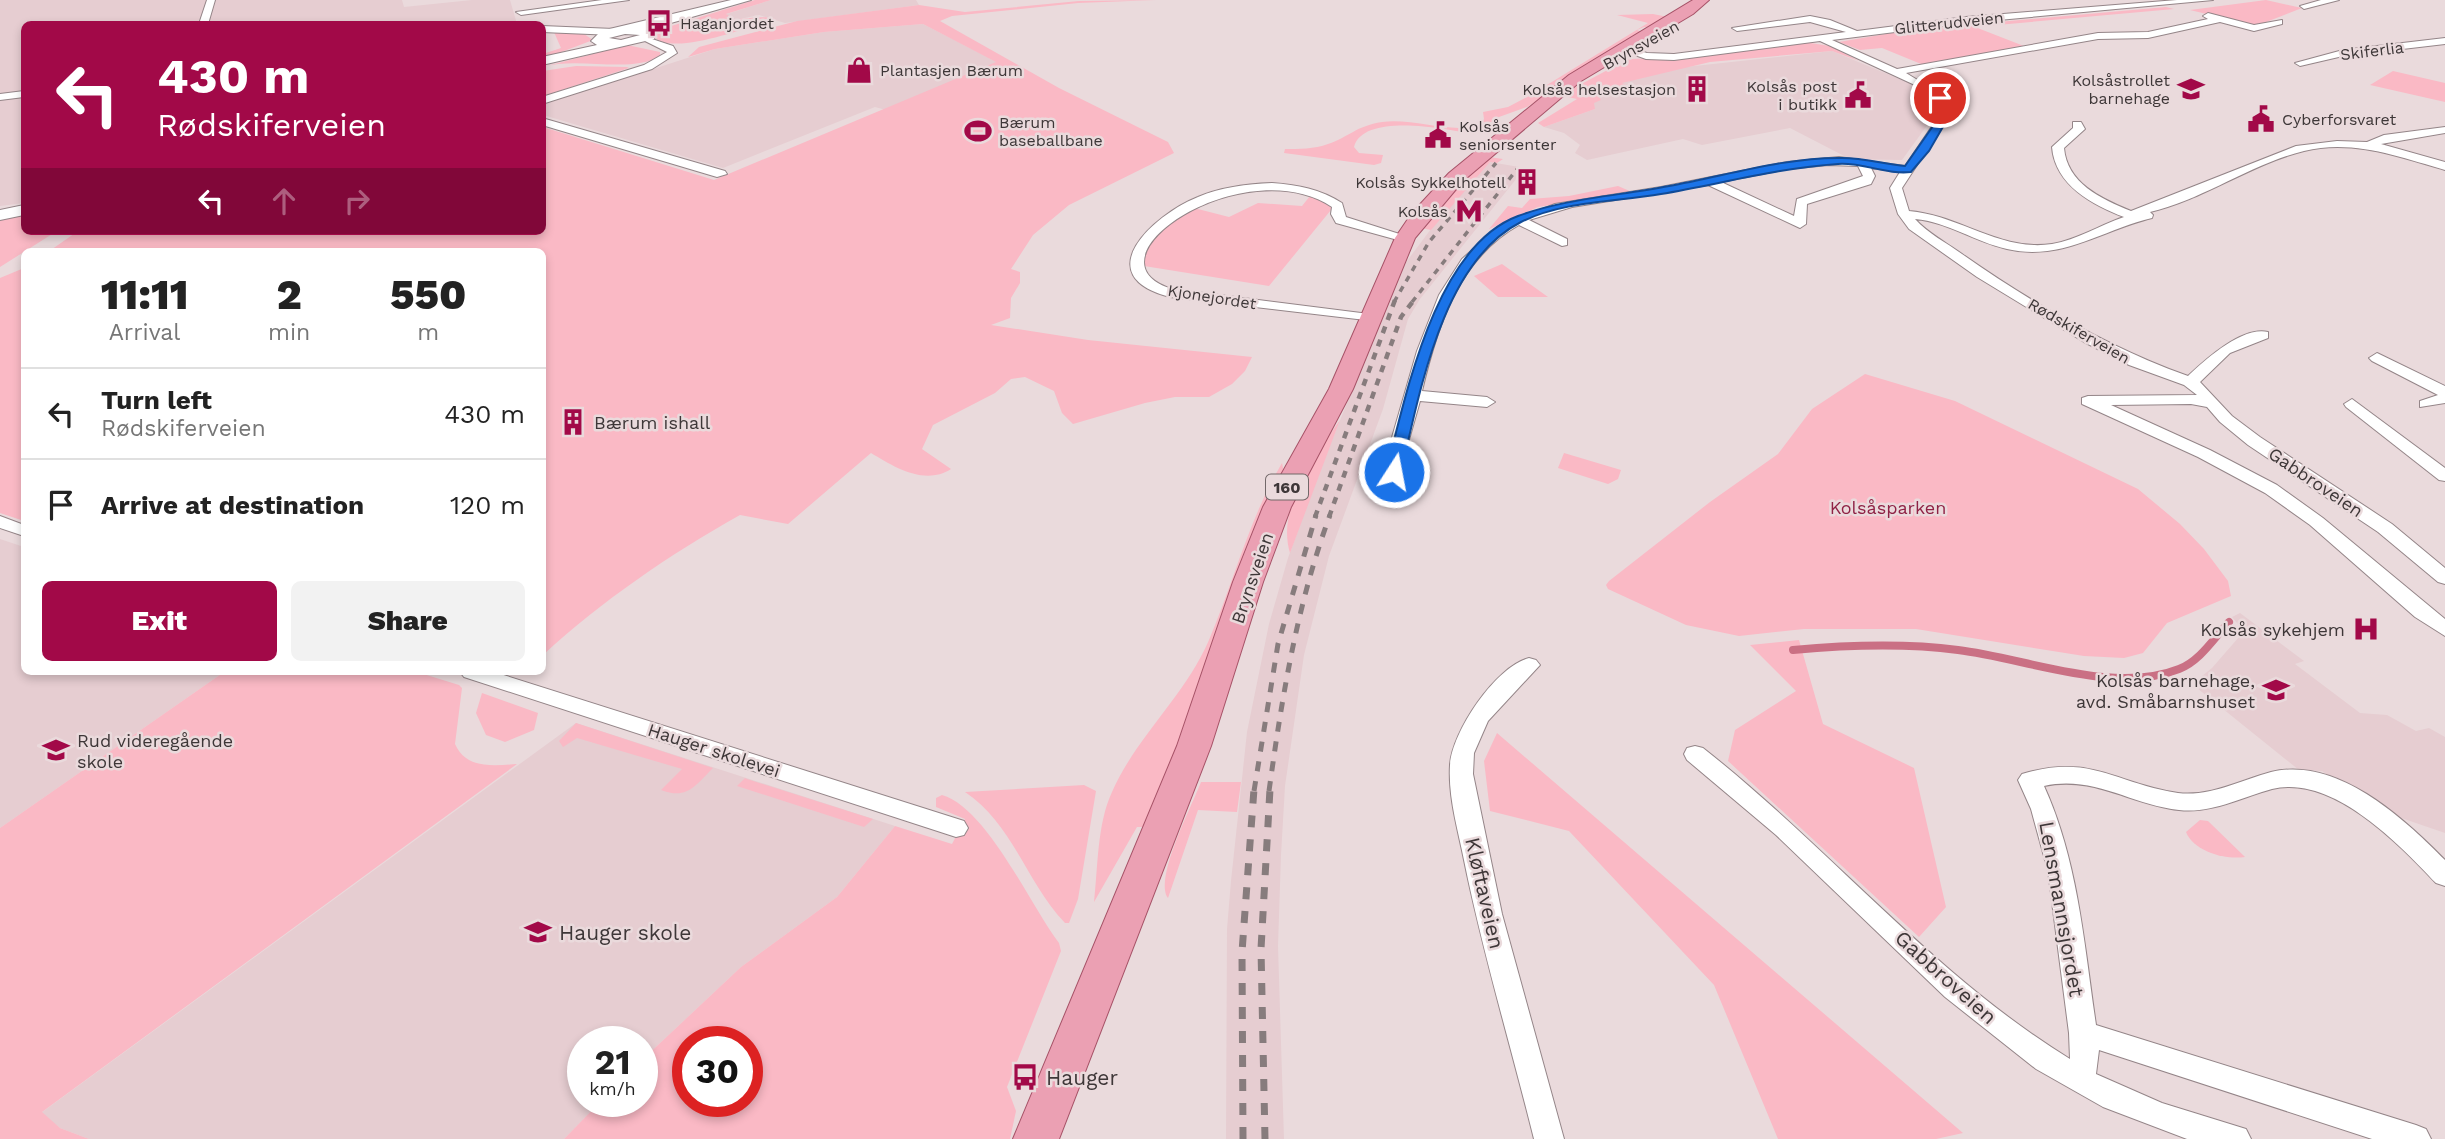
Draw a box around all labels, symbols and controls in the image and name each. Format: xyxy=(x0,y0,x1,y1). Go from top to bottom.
bus stop icon: Haganjordet xyxy=(644,8,674,38)
street label: Glitterudveien xyxy=(1893,8,2005,38)
place label: Haganjordet xyxy=(680,14,774,33)
street label: Brynsveien xyxy=(1600,16,1682,74)
street label: Skiferlia xyxy=(2339,38,2405,64)
text: 430 m xyxy=(157,47,309,105)
icon: left xyxy=(42,49,133,140)
shop icon: Plantasjen Bærum xyxy=(844,55,874,85)
place label: Plantasjen Bærum xyxy=(880,61,1023,80)
pin xyxy=(1910,68,1970,128)
place label: Kolsåstrollet barnehage xyxy=(2072,71,2170,108)
building icon: Kolsås helsestasjon xyxy=(1682,74,1712,104)
school or university icon: Kolsåstrollet barnehage xyxy=(2176,74,2206,104)
place label: Kolsås post i butikk xyxy=(1747,77,1837,114)
icon: arrive xyxy=(1921,79,1959,117)
place label: Kolsås helsestasjon xyxy=(1522,80,1676,99)
public building icon: Kolsås post i butikk xyxy=(1843,80,1873,110)
public building icon: Cyberforsvaret xyxy=(2246,104,2276,134)
text: Rødskiferveien xyxy=(157,106,386,144)
place label: Cyberforsvaret xyxy=(2282,110,2397,129)
place label: Bærum baseballbane xyxy=(999,113,1103,150)
sports icon: Bærum baseballbane xyxy=(963,116,993,146)
place label: Kolsås seniorsenter xyxy=(1459,117,1557,154)
public building icon: Kolsås seniorsenter xyxy=(1423,120,1453,150)
building icon: Kolsås Sykkelhotell xyxy=(1512,167,1542,197)
place label: Kolsås Sykkelhotell xyxy=(1355,173,1506,192)
icon: left xyxy=(192,182,230,220)
icon: ahead xyxy=(265,182,303,220)
icon: right xyxy=(338,182,376,220)
metro station icon: Kolsås xyxy=(1454,196,1484,226)
place label: Kolsås xyxy=(1398,202,1448,221)
text: 11:11 xyxy=(101,270,188,319)
text: 2 xyxy=(277,270,302,319)
text: 550 xyxy=(390,270,466,319)
street label: Kjonejordet xyxy=(1166,281,1258,313)
street label: Rødskiferveien xyxy=(2025,294,2133,368)
text: Arrival xyxy=(109,319,180,346)
text: min xyxy=(268,319,310,346)
text: m xyxy=(417,319,439,346)
text: Turn left xyxy=(101,385,212,415)
icon: left xyxy=(42,395,80,433)
text: 430 m xyxy=(444,399,525,429)
building icon: Bærum ishall xyxy=(558,407,588,437)
place label: Bærum ishall xyxy=(594,412,711,433)
text: Rødskiferveien xyxy=(101,415,266,442)
position arrow xyxy=(1357,435,1431,509)
street label: Gabbroveien xyxy=(2265,443,2367,521)
road number: 160 xyxy=(1266,474,1308,500)
icon: arrive xyxy=(42,486,80,524)
text: Arrive at destination xyxy=(101,490,364,520)
text: 120 m xyxy=(450,490,525,520)
park label: Kolsåsparken xyxy=(1830,497,1946,518)
street label: Brynsveien xyxy=(1227,530,1277,626)
button: Exit xyxy=(42,581,277,661)
button: Share xyxy=(291,581,525,661)
hospital icon: Kolsås sykehjem xyxy=(2351,614,2381,644)
place label: Kolsås sykehjem xyxy=(2200,619,2345,640)
place label: Kolsås barnehage, avd. Småbarnshuset xyxy=(2076,670,2255,712)
school or university icon: Kolsås barnehage, avd. Småbarnshuset xyxy=(2261,675,2291,705)
street label: Hauger skolevei xyxy=(645,719,783,781)
place label: Rud videregående skole xyxy=(77,730,233,772)
school or university icon: Rud videregående skole xyxy=(41,735,71,765)
street label: Lensmannsjordet xyxy=(2034,819,2090,999)
street label: Kløftaveien xyxy=(1460,835,1510,951)
school or university icon: Hauger skole xyxy=(523,917,553,947)
place label: Hauger skole xyxy=(559,920,691,945)
street label: Gabbroveien xyxy=(1890,925,2002,1029)
speed limit sign: 30 xyxy=(672,1026,763,1117)
text: 21 xyxy=(595,1041,630,1083)
bus stop icon: Hauger xyxy=(1010,1062,1040,1092)
place label: Hauger xyxy=(1046,1065,1118,1090)
text: km/h xyxy=(589,1078,636,1099)

